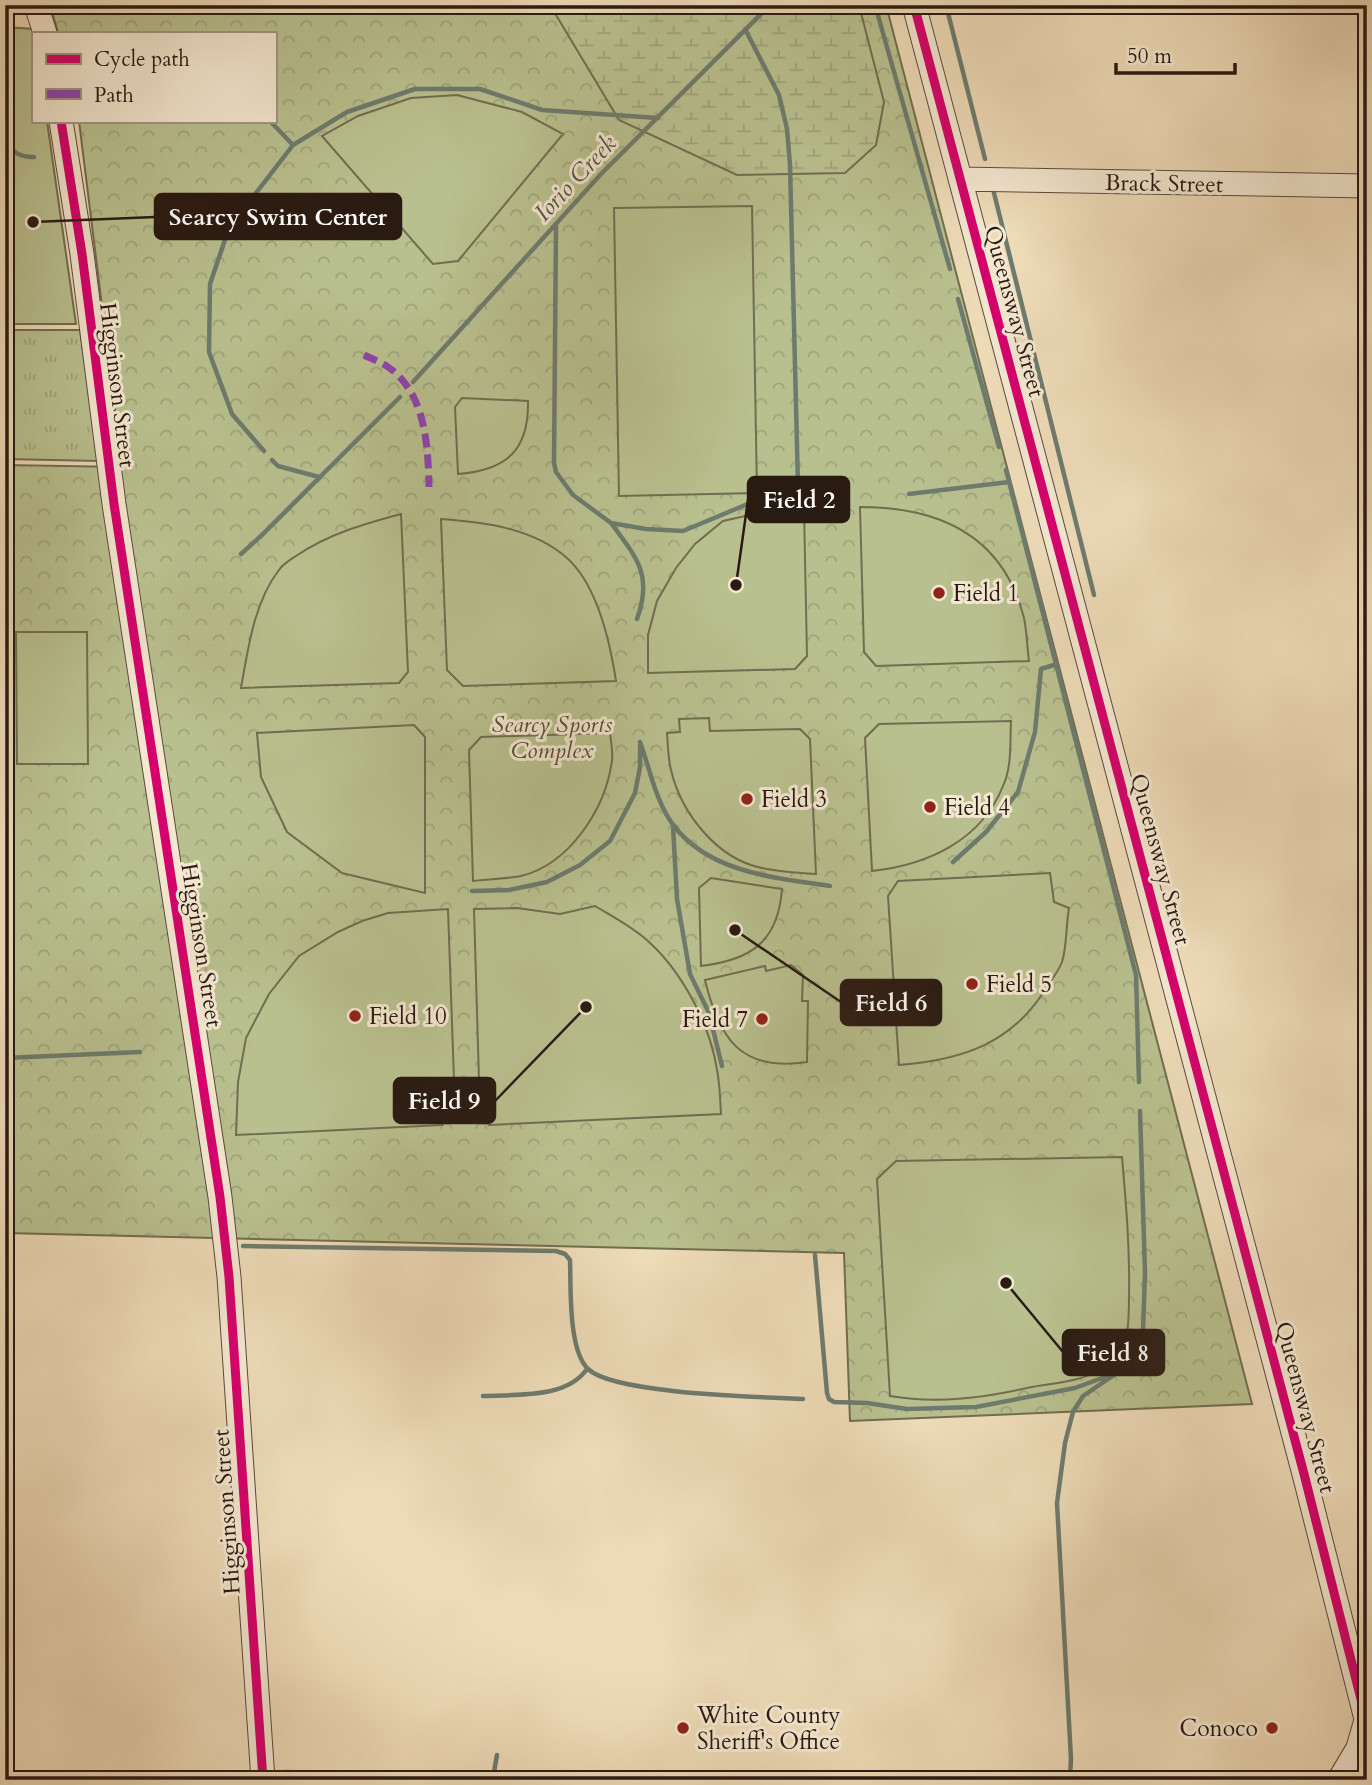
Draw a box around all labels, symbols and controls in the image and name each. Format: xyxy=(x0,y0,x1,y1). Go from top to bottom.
legend xyxy=(32,32,276,122)
scale bar xyxy=(1116,32,1236,76)
text: 50 m xyxy=(1127,42,1172,71)
text: Cycle path xyxy=(94,45,190,74)
text: Path xyxy=(94,81,134,110)
water label: Iorio Creek xyxy=(527,128,624,229)
street label: Brack Street xyxy=(1105,167,1223,200)
callout: Searcy Swim Center xyxy=(155,194,401,239)
text: Searcy Swim Center xyxy=(169,201,388,234)
street label: Queensway Street xyxy=(977,222,1052,400)
street label: Higginson Street xyxy=(92,301,143,469)
callout: Field 2 xyxy=(748,477,849,522)
text: Field 2 xyxy=(763,484,835,517)
place label: Field 1 xyxy=(953,578,1019,609)
marker: Field 1 xyxy=(931,585,947,601)
park label: Searcy Sports Complex xyxy=(492,709,613,766)
street label: Queensway Street xyxy=(1123,770,1198,948)
place label: Field 3 xyxy=(761,784,827,815)
marker: Field 3 xyxy=(739,791,755,807)
place label: Field 4 xyxy=(944,792,1010,823)
marker: Field 4 xyxy=(922,799,938,815)
street label: Higginson Street xyxy=(173,861,230,1029)
place label: Field 5 xyxy=(986,969,1052,1000)
marker: Field 5 xyxy=(964,976,980,992)
callout: Field 6 xyxy=(841,980,941,1025)
text: Field 6 xyxy=(855,987,927,1020)
place label: Field 10 xyxy=(369,1001,447,1032)
place label: Field 7 xyxy=(682,1004,748,1035)
marker: Field 10 xyxy=(347,1008,363,1024)
marker: Field 7 xyxy=(754,1011,770,1027)
callout: Field 9 xyxy=(394,1078,495,1123)
text: Field 9 xyxy=(408,1085,480,1118)
street label: Queensway Street xyxy=(1268,1318,1343,1496)
callout: Field 8 xyxy=(1063,1330,1164,1375)
text: Field 8 xyxy=(1077,1337,1149,1370)
street label: Higginson Street xyxy=(205,1428,248,1596)
place label: White County Sheriff's Office xyxy=(696,1700,841,1757)
place label: Conoco xyxy=(1180,1713,1258,1744)
marker: White County Sheriff's Office xyxy=(675,1720,691,1736)
marker: Conoco xyxy=(1264,1720,1280,1736)

